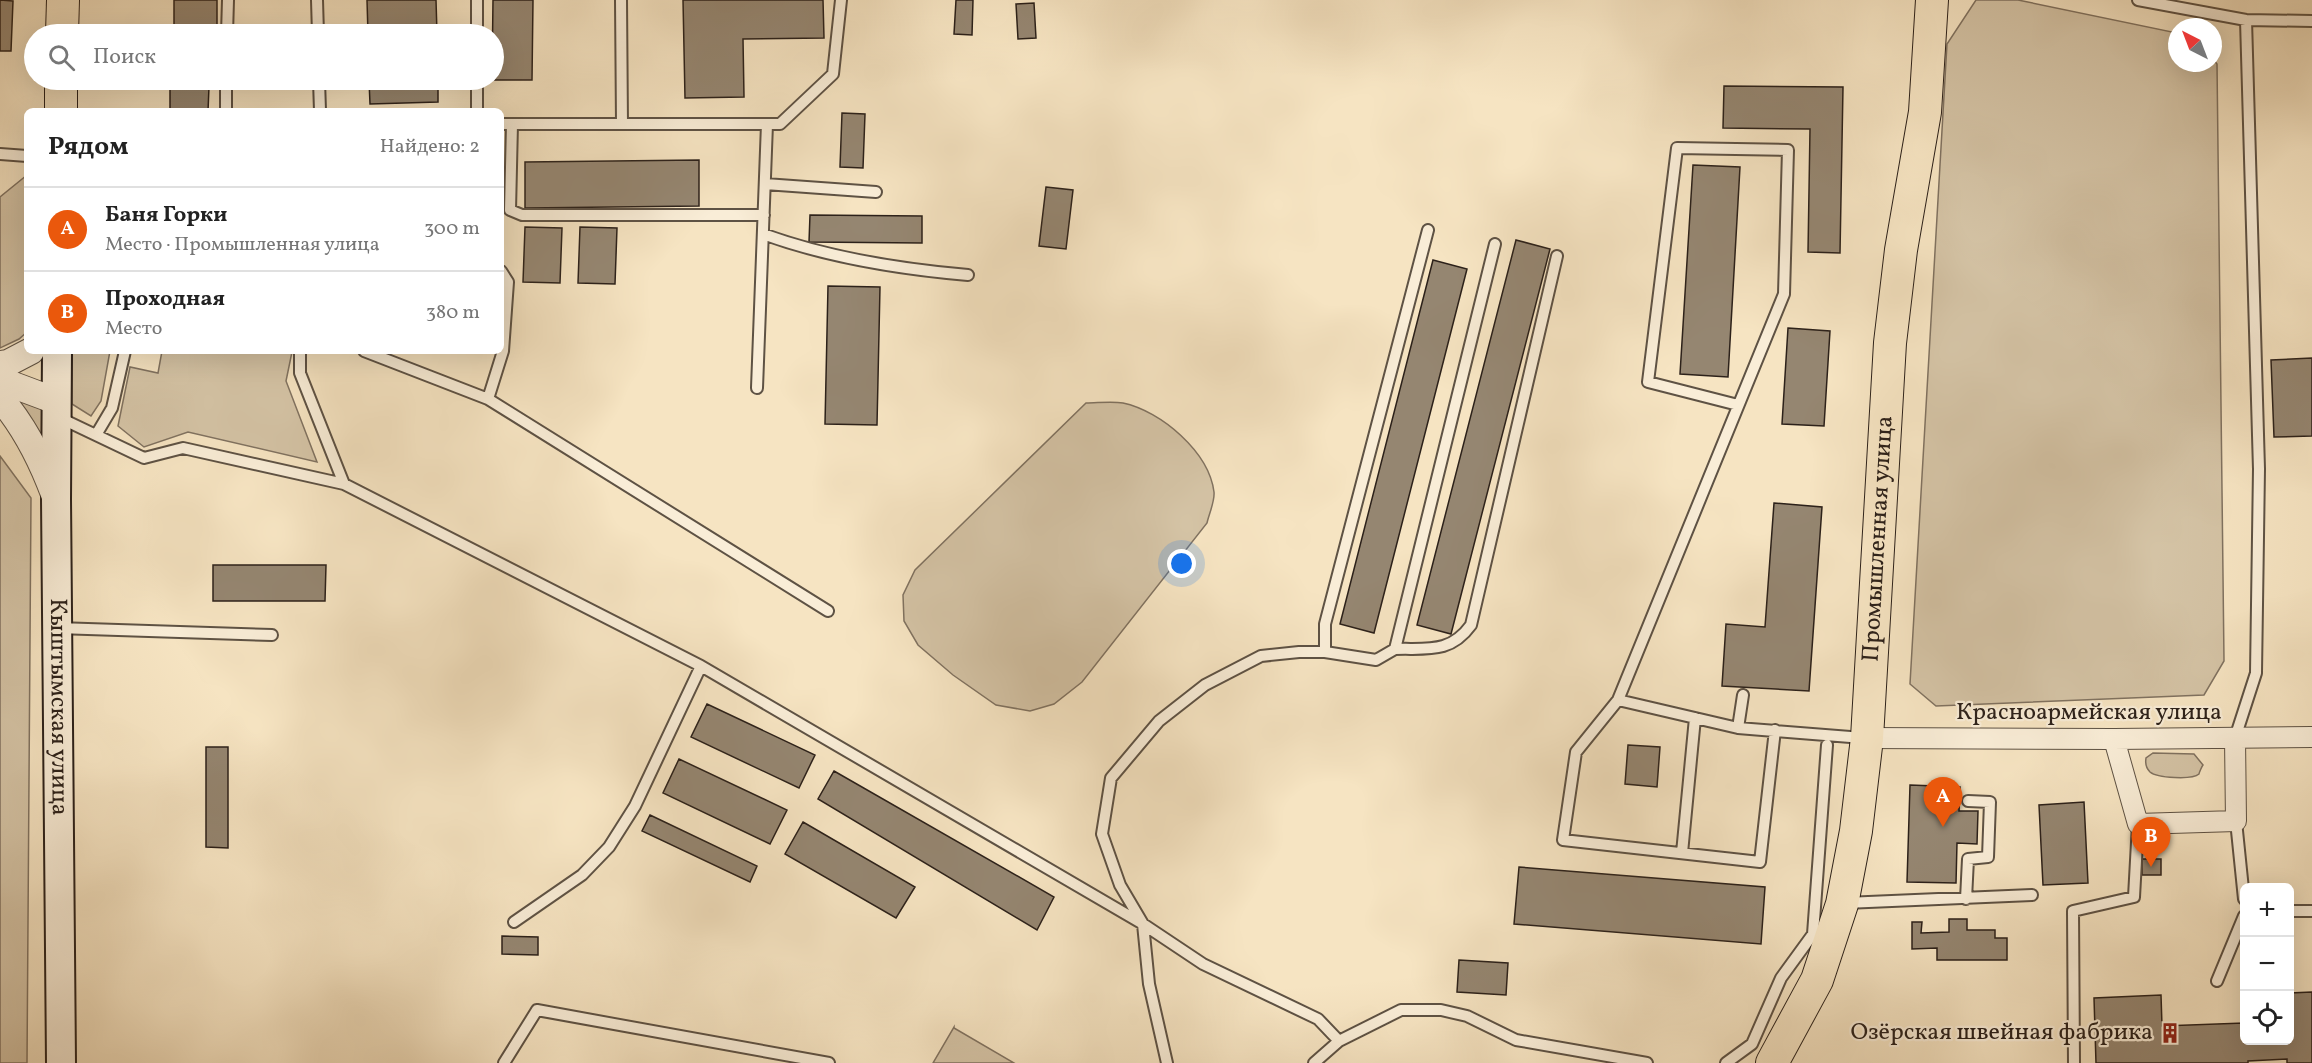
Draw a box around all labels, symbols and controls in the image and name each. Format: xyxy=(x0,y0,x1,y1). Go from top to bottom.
north arrow xyxy=(2168,18,2222,72)
search box xyxy=(24,24,504,90)
icon: search xyxy=(45,41,78,74)
text: Поиск xyxy=(93,42,156,73)
text: Рядом xyxy=(48,129,128,165)
text: Найдено: 2 xyxy=(380,133,480,161)
text: Баня Горки xyxy=(105,200,227,231)
text: A xyxy=(60,215,75,243)
text: 300 m xyxy=(424,215,480,243)
text: Место · Промышленная улица xyxy=(105,231,380,259)
text: Проходная xyxy=(105,284,225,315)
text: B xyxy=(61,299,74,327)
text: 380 m xyxy=(426,299,480,327)
text: Место xyxy=(105,315,162,343)
street label: Промышленная улица xyxy=(1854,415,1903,663)
your location xyxy=(1167,549,1196,578)
street label: Кыштымская улица xyxy=(40,598,76,816)
street label: Красноармейская улица xyxy=(1956,696,2222,730)
pin: A xyxy=(1924,778,1962,827)
pin: B xyxy=(2132,818,2170,867)
map controls xyxy=(2240,883,2294,1045)
button: + xyxy=(2240,883,2294,937)
button: − xyxy=(2240,937,2294,991)
button: locate xyxy=(2240,991,2294,1045)
place label: Озёрская швейная фабрика xyxy=(1851,1016,2153,1050)
building icon: Озёрская швейная фабрика xyxy=(2158,1021,2182,1045)

